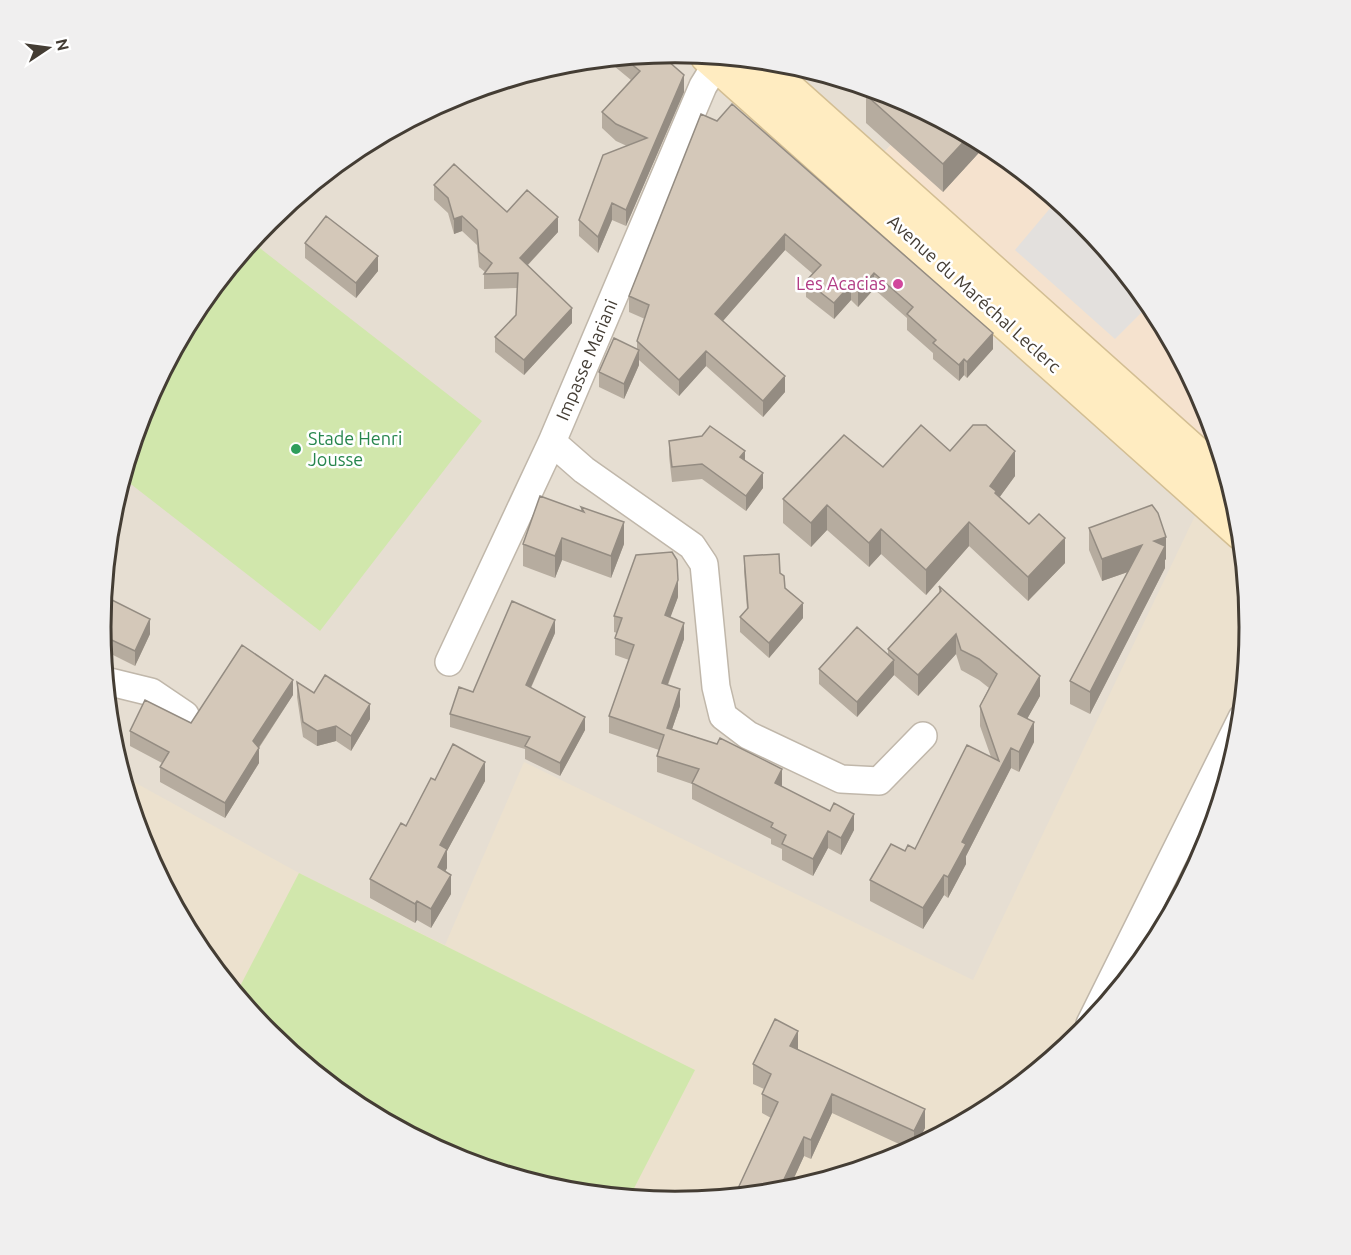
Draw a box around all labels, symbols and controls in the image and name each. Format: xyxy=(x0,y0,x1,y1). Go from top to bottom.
north arrow xyxy=(18,18,78,78)
text: N xyxy=(53,37,73,52)
street label: Avenue du Maréchal Leclerc xyxy=(884,210,1065,376)
place label: Les Acacias xyxy=(796,273,886,293)
marker: Les Acacias xyxy=(891,277,905,291)
street label: Impasse Mariani xyxy=(552,296,621,423)
place label: Stade Henri Jousse xyxy=(308,428,402,469)
marker: Stade Henri Jousse xyxy=(289,442,303,456)

